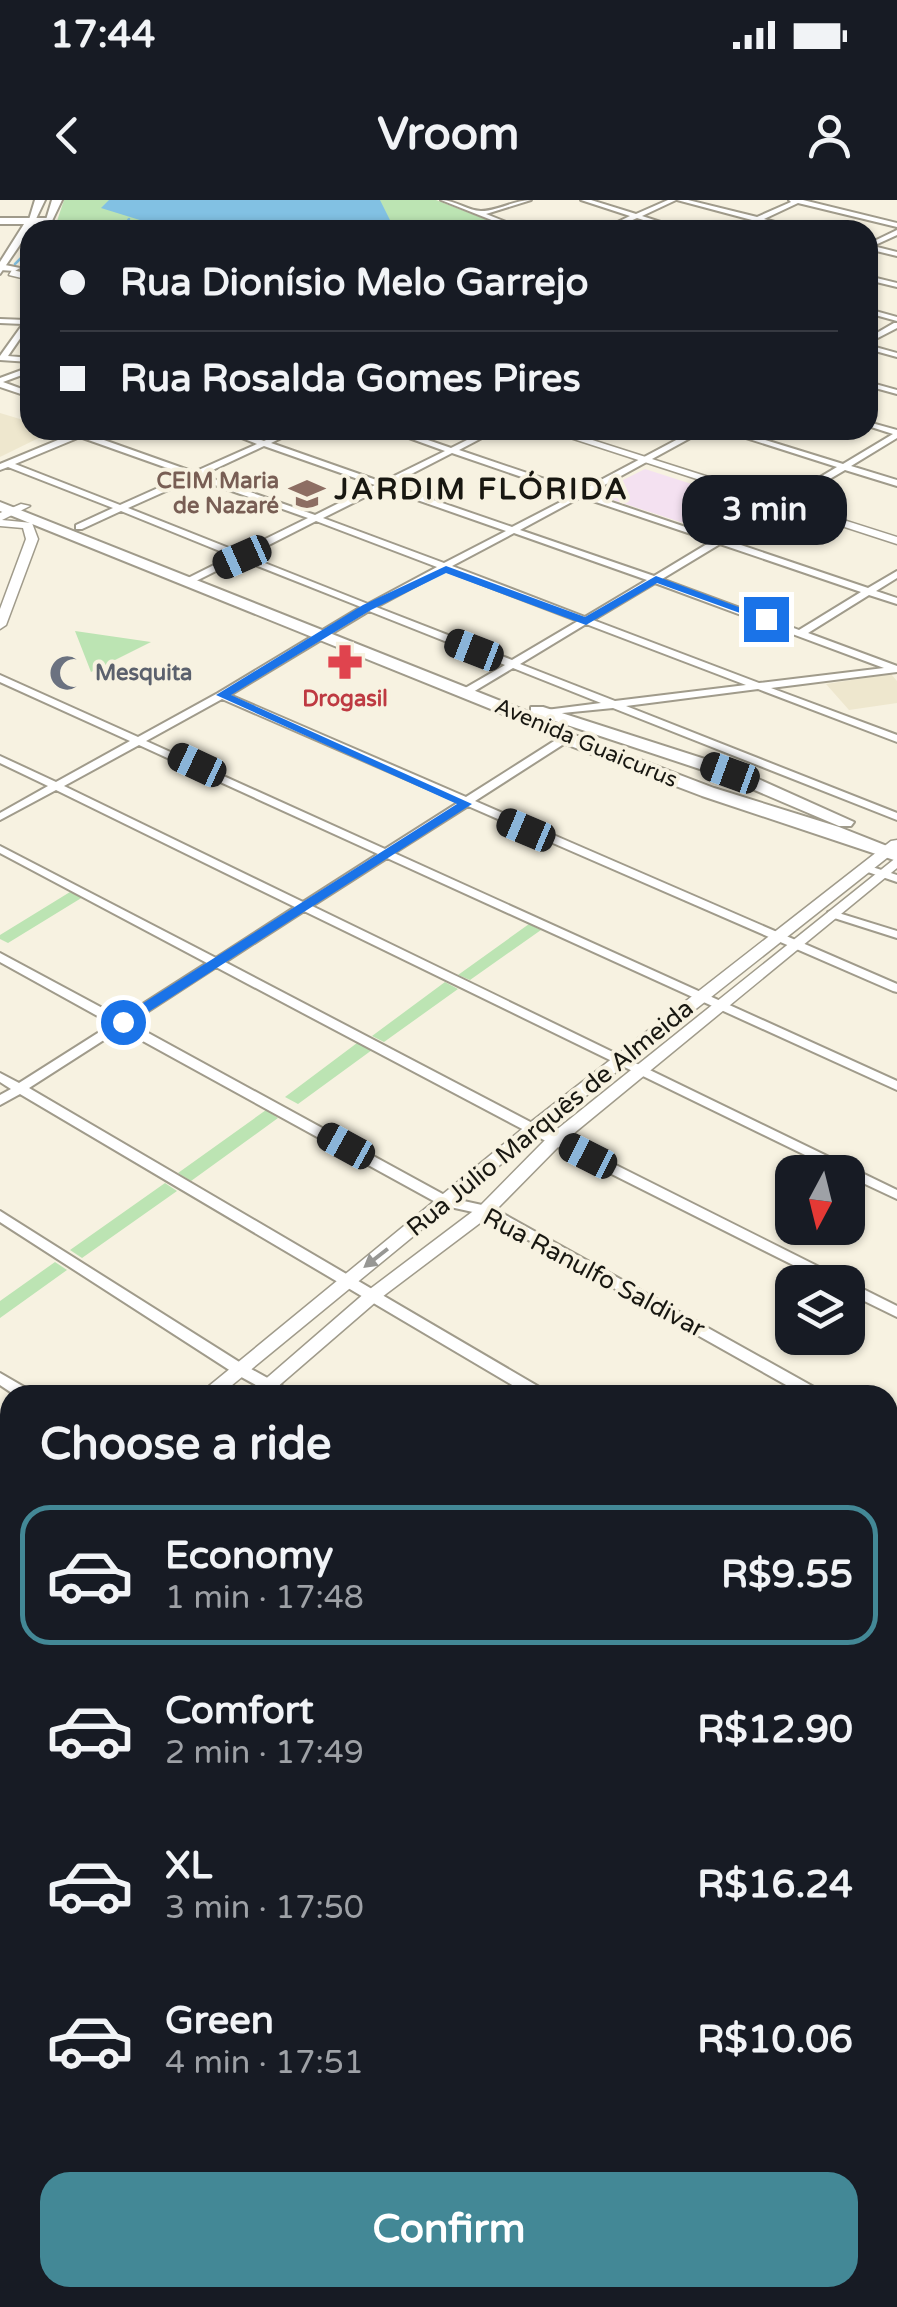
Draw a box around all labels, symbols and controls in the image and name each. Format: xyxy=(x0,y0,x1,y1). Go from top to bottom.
text: 17:44 xyxy=(50,12,155,58)
icon: back xyxy=(40,108,95,163)
text: Vroom xyxy=(378,108,519,162)
icon: person xyxy=(802,108,857,163)
text: Rua Dionísio Melo Garrejo xyxy=(120,260,589,306)
text: Rua Rosalda Gomes Pires xyxy=(120,356,581,402)
place label: CEIM Maria de Nazaré xyxy=(157,468,279,519)
district label: JARDIM FLÓRIDA xyxy=(334,470,629,508)
callout: 3 min xyxy=(684,474,848,544)
school or university icon: CEIM Maria de Nazaré xyxy=(288,475,326,513)
text: 3 min xyxy=(722,491,807,529)
car xyxy=(208,531,276,583)
route end xyxy=(744,597,789,642)
car xyxy=(441,625,507,675)
pharmacy icon: Drogasil xyxy=(326,643,364,681)
mosque icon: Mesquita xyxy=(48,654,86,692)
place label: Mesquita xyxy=(95,660,192,686)
place label: Drogasil xyxy=(302,686,388,712)
street label: Avenida Guaicurus xyxy=(491,693,681,793)
car xyxy=(163,739,231,791)
car xyxy=(697,749,763,797)
car xyxy=(493,804,559,856)
street label: Rua Júlio Marquês de Almeida xyxy=(401,993,699,1243)
route start xyxy=(101,1000,146,1045)
car xyxy=(312,1118,380,1174)
car xyxy=(554,1129,622,1183)
north arrow xyxy=(775,1155,865,1245)
map controls xyxy=(775,1155,865,1355)
street label: Rua Ranulfo Saldivar xyxy=(478,1202,710,1344)
one-way arrow xyxy=(363,1247,388,1268)
button: layers xyxy=(775,1265,865,1355)
text: Choose a ride xyxy=(40,1418,331,1472)
icon: car xyxy=(45,1530,135,1620)
text: Economy xyxy=(165,1533,333,1579)
text: R$9.55 xyxy=(721,1552,853,1598)
text: 1 min · 17:48 xyxy=(165,1579,364,1617)
icon: car xyxy=(45,1685,135,1775)
text: Comfort xyxy=(165,1688,314,1734)
text: R$12.90 xyxy=(697,1707,853,1753)
text: 2 min · 17:49 xyxy=(165,1734,364,1772)
icon: car xyxy=(45,1840,135,1930)
text: XL xyxy=(165,1843,212,1889)
text: R$16.24 xyxy=(697,1862,853,1908)
text: 3 min · 17:50 xyxy=(165,1889,364,1927)
icon: car xyxy=(45,1995,135,2085)
text: Green xyxy=(165,1998,274,2044)
text: R$10.06 xyxy=(697,2017,853,2063)
text: 4 min · 17:51 xyxy=(165,2044,364,2082)
button: Confirm xyxy=(40,2172,858,2287)

